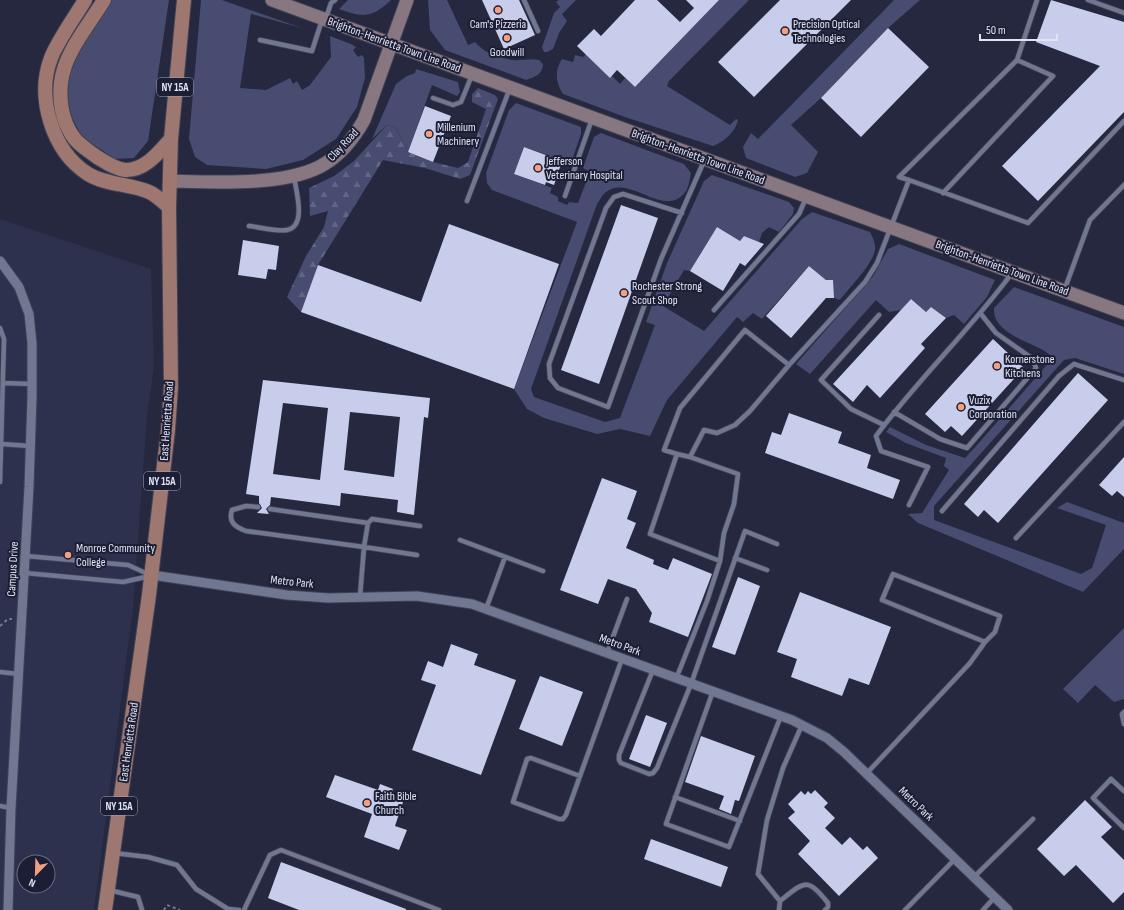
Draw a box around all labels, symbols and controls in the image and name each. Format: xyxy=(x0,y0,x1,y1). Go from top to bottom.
marker: Cam's Pizzeria xyxy=(493,5,503,15)
street label: Brighton-Henrietta Town Line Road xyxy=(325,14,463,76)
scale bar xyxy=(980,16,1057,42)
place label: Cam's Pizzeria xyxy=(470,17,527,32)
place label: Precision Optical Technologies xyxy=(793,17,860,46)
text: 50 m xyxy=(986,23,1006,38)
marker: Precision Optical Technologies xyxy=(780,26,790,36)
marker: Goodwill xyxy=(502,33,512,43)
place label: Goodwill xyxy=(490,45,524,60)
road number: NY 15A xyxy=(157,78,193,96)
place label: Millenium Machinery xyxy=(437,120,479,149)
street label: Clay Road xyxy=(324,126,362,164)
street label: Brighton-Henrietta Town Line Road xyxy=(629,126,767,188)
marker: Millenium Machinery xyxy=(424,129,434,139)
place label: Jefferson Veterinary Hospital xyxy=(545,154,623,183)
marker: Jefferson Veterinary Hospital xyxy=(533,163,543,173)
street label: Brighton-Henrietta Town Line Road xyxy=(933,237,1071,299)
place label: Rochester Strong Scout Shop xyxy=(632,279,702,308)
marker: Rochester Strong Scout Shop xyxy=(619,288,629,298)
place label: Kornerstone Kitchens xyxy=(1005,352,1055,381)
marker: Kornerstone Kitchens xyxy=(992,361,1002,371)
street label: East Henrietta Road xyxy=(157,381,177,461)
place label: Vuzix Corporation xyxy=(969,393,1017,422)
marker: Vuzix Corporation xyxy=(956,402,966,412)
road number: NY 15A xyxy=(144,472,180,490)
street label: Campus Drive xyxy=(4,541,22,597)
place label: Monroe Community College xyxy=(76,541,155,570)
marker: Monroe Community College xyxy=(63,550,73,560)
street label: Metro Park xyxy=(270,572,315,592)
street label: Metro Park xyxy=(597,631,643,660)
street label: East Henrietta Road xyxy=(116,702,142,782)
street label: Metro Park xyxy=(895,784,937,825)
place label: Faith Bible Church xyxy=(375,789,417,818)
road number: NY 15A xyxy=(101,797,137,815)
marker: Faith Bible Church xyxy=(362,798,372,808)
north arrow xyxy=(16,854,56,894)
text: N xyxy=(27,876,38,890)

